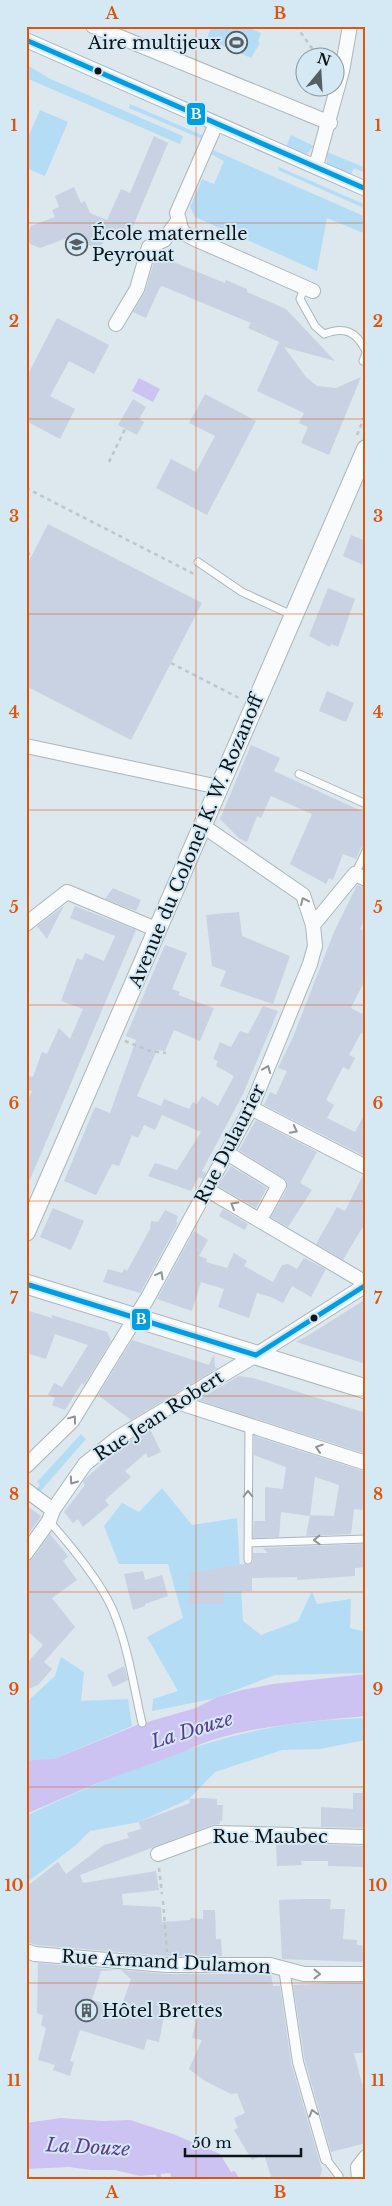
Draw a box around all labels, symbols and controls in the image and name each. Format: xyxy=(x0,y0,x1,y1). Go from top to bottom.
text: A xyxy=(105,3,120,23)
text: B xyxy=(274,3,287,23)
sports icon: Aire multijeux xyxy=(225,31,249,55)
place label: Aire multijeux xyxy=(87,32,221,54)
north arrow xyxy=(294,48,344,98)
text: N xyxy=(315,49,333,70)
unlabelled marker xyxy=(93,66,103,76)
line badge: B xyxy=(186,102,206,126)
text: B xyxy=(190,105,202,123)
text: 1 xyxy=(11,115,18,135)
text: 1 xyxy=(375,115,382,135)
place label: École maternelle Peyrouat xyxy=(92,222,248,266)
school or university icon: École maternelle Peyrouat xyxy=(64,232,88,256)
text: 2 xyxy=(9,311,19,331)
text: 2 xyxy=(373,311,383,331)
text: 3 xyxy=(9,506,19,526)
text: 3 xyxy=(373,506,383,526)
street label: Avenue du Colonel K. W. Rozanoff xyxy=(124,689,269,992)
text: 4 xyxy=(9,702,19,722)
text: 4 xyxy=(373,702,383,722)
text: 5 xyxy=(9,897,19,917)
one-way arrow xyxy=(300,897,310,906)
text: 5 xyxy=(373,897,383,917)
one-way arrow xyxy=(261,1065,271,1074)
street label: Rue Dulaurier xyxy=(190,1080,270,1207)
text: 6 xyxy=(9,1093,20,1113)
text: 6 xyxy=(373,1093,384,1113)
one-way arrow xyxy=(289,1124,298,1134)
one-way arrow xyxy=(231,1201,240,1211)
one-way arrow xyxy=(154,1271,164,1280)
text: 7 xyxy=(10,1288,19,1308)
text: 7 xyxy=(374,1288,383,1308)
line badge: B xyxy=(131,1308,151,1331)
text: B xyxy=(135,1310,147,1328)
unlabelled marker xyxy=(309,1313,319,1323)
street label: Rue Jean Robert xyxy=(90,1366,228,1466)
one-way arrow xyxy=(67,1416,75,1425)
one-way arrow xyxy=(316,1444,324,1454)
one-way arrow xyxy=(70,1475,79,1485)
text: 8 xyxy=(9,1484,19,1504)
text: 8 xyxy=(373,1484,383,1504)
one-way arrow xyxy=(243,1490,253,1498)
one-way arrow xyxy=(313,1535,321,1546)
text: 9 xyxy=(9,1679,20,1699)
text: 9 xyxy=(373,1679,384,1699)
water label: La Douze xyxy=(147,1707,236,1754)
street label: Rue Maubec xyxy=(212,1826,328,1848)
text: 10 xyxy=(4,1875,24,1895)
text: 10 xyxy=(368,1875,388,1895)
street label: Rue Armand Dulamon xyxy=(61,1946,271,1978)
one-way arrow xyxy=(314,1969,322,1979)
building icon: Hôtel Brettes xyxy=(74,1999,98,2023)
place label: Hôtel Brettes xyxy=(102,2000,223,2022)
text: 11 xyxy=(7,2070,21,2090)
text: 11 xyxy=(371,2070,385,2090)
one-way arrow xyxy=(308,2109,318,2117)
scale bar xyxy=(185,2126,301,2158)
water label: La Douze xyxy=(44,2133,131,2161)
text: 50 m xyxy=(192,2133,232,2152)
text: A xyxy=(105,2182,120,2202)
text: B xyxy=(274,2182,287,2202)

